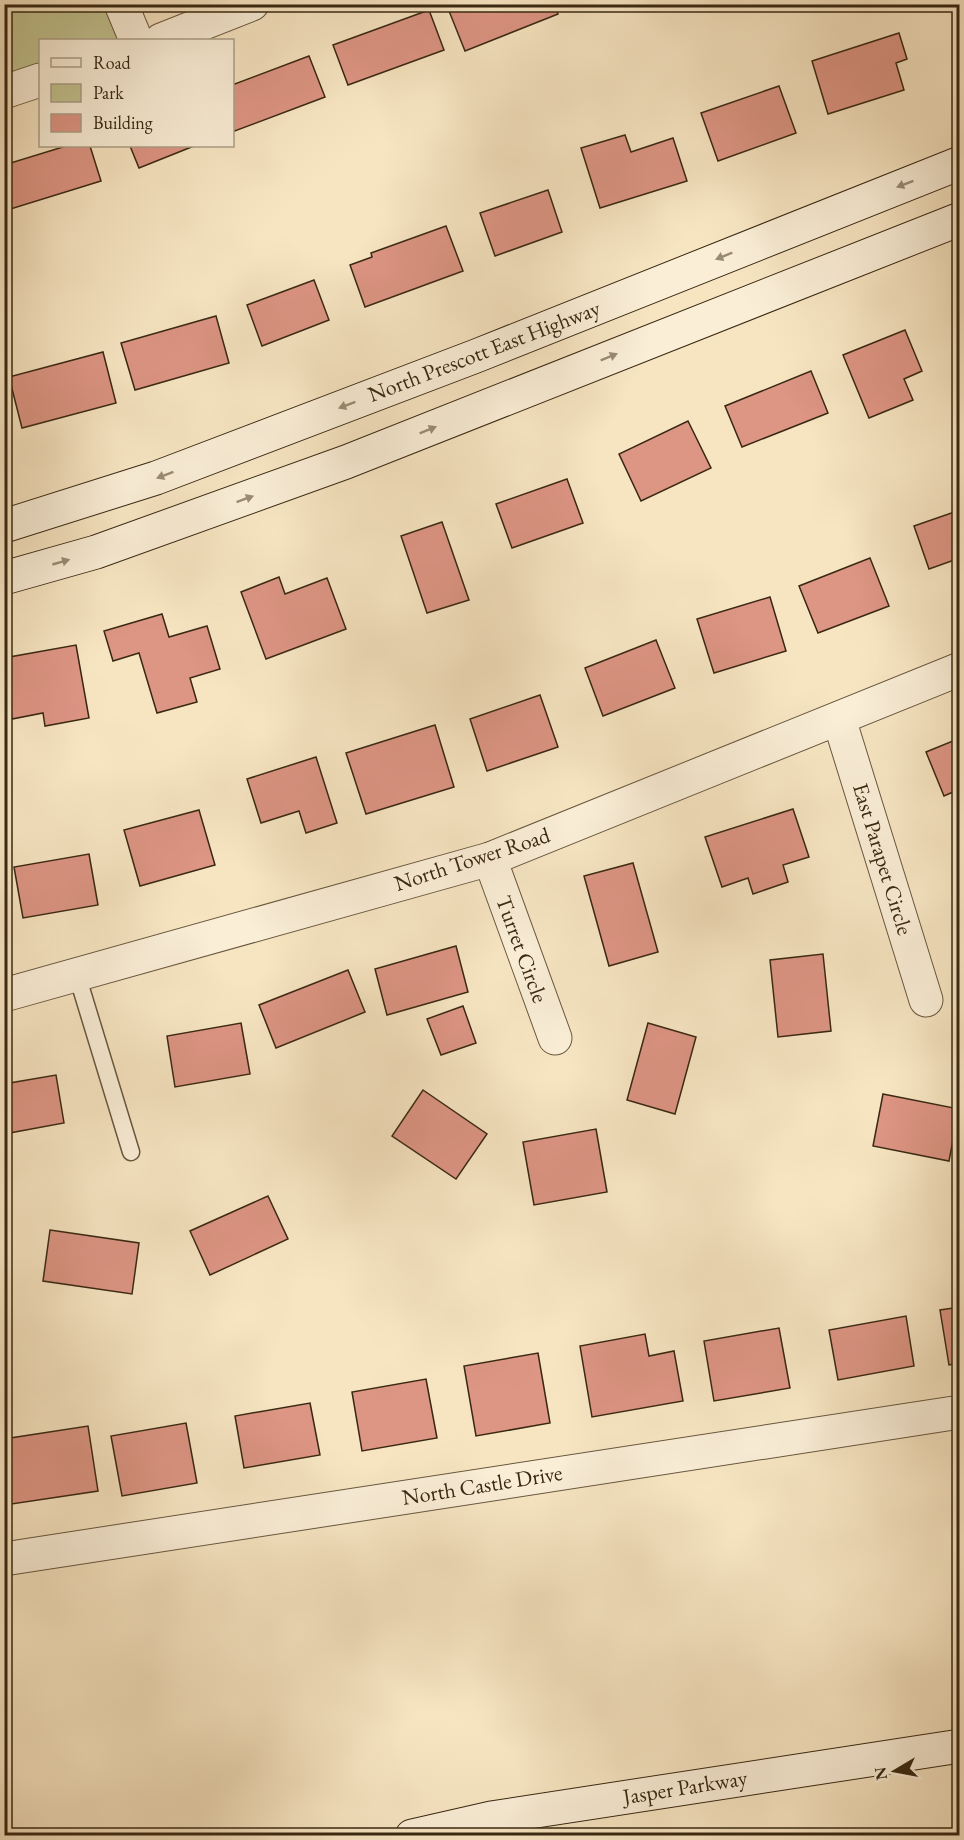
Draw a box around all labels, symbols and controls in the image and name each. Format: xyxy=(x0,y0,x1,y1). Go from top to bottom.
legend xyxy=(39,39,234,147)
text: Road xyxy=(93,51,132,74)
text: Park xyxy=(93,81,124,104)
text: Building xyxy=(93,111,153,134)
one-way arrow xyxy=(896,180,914,189)
one-way arrow xyxy=(714,251,732,261)
street label: North Prescott East Highway xyxy=(364,293,605,409)
one-way arrow xyxy=(600,352,618,362)
one-way arrow xyxy=(338,401,356,410)
one-way arrow xyxy=(419,425,437,435)
one-way arrow xyxy=(156,471,174,480)
one-way arrow xyxy=(236,493,254,503)
one-way arrow xyxy=(52,557,70,566)
street label: East Parapet Circle xyxy=(846,779,920,939)
street label: North Tower Road xyxy=(390,820,554,898)
street label: Turret Circle xyxy=(489,891,555,1007)
street label: North Castle Drive xyxy=(400,1458,565,1512)
north arrow xyxy=(865,1741,925,1801)
street label: Jasper Parkway xyxy=(619,1763,750,1811)
text: N xyxy=(869,1765,892,1782)

